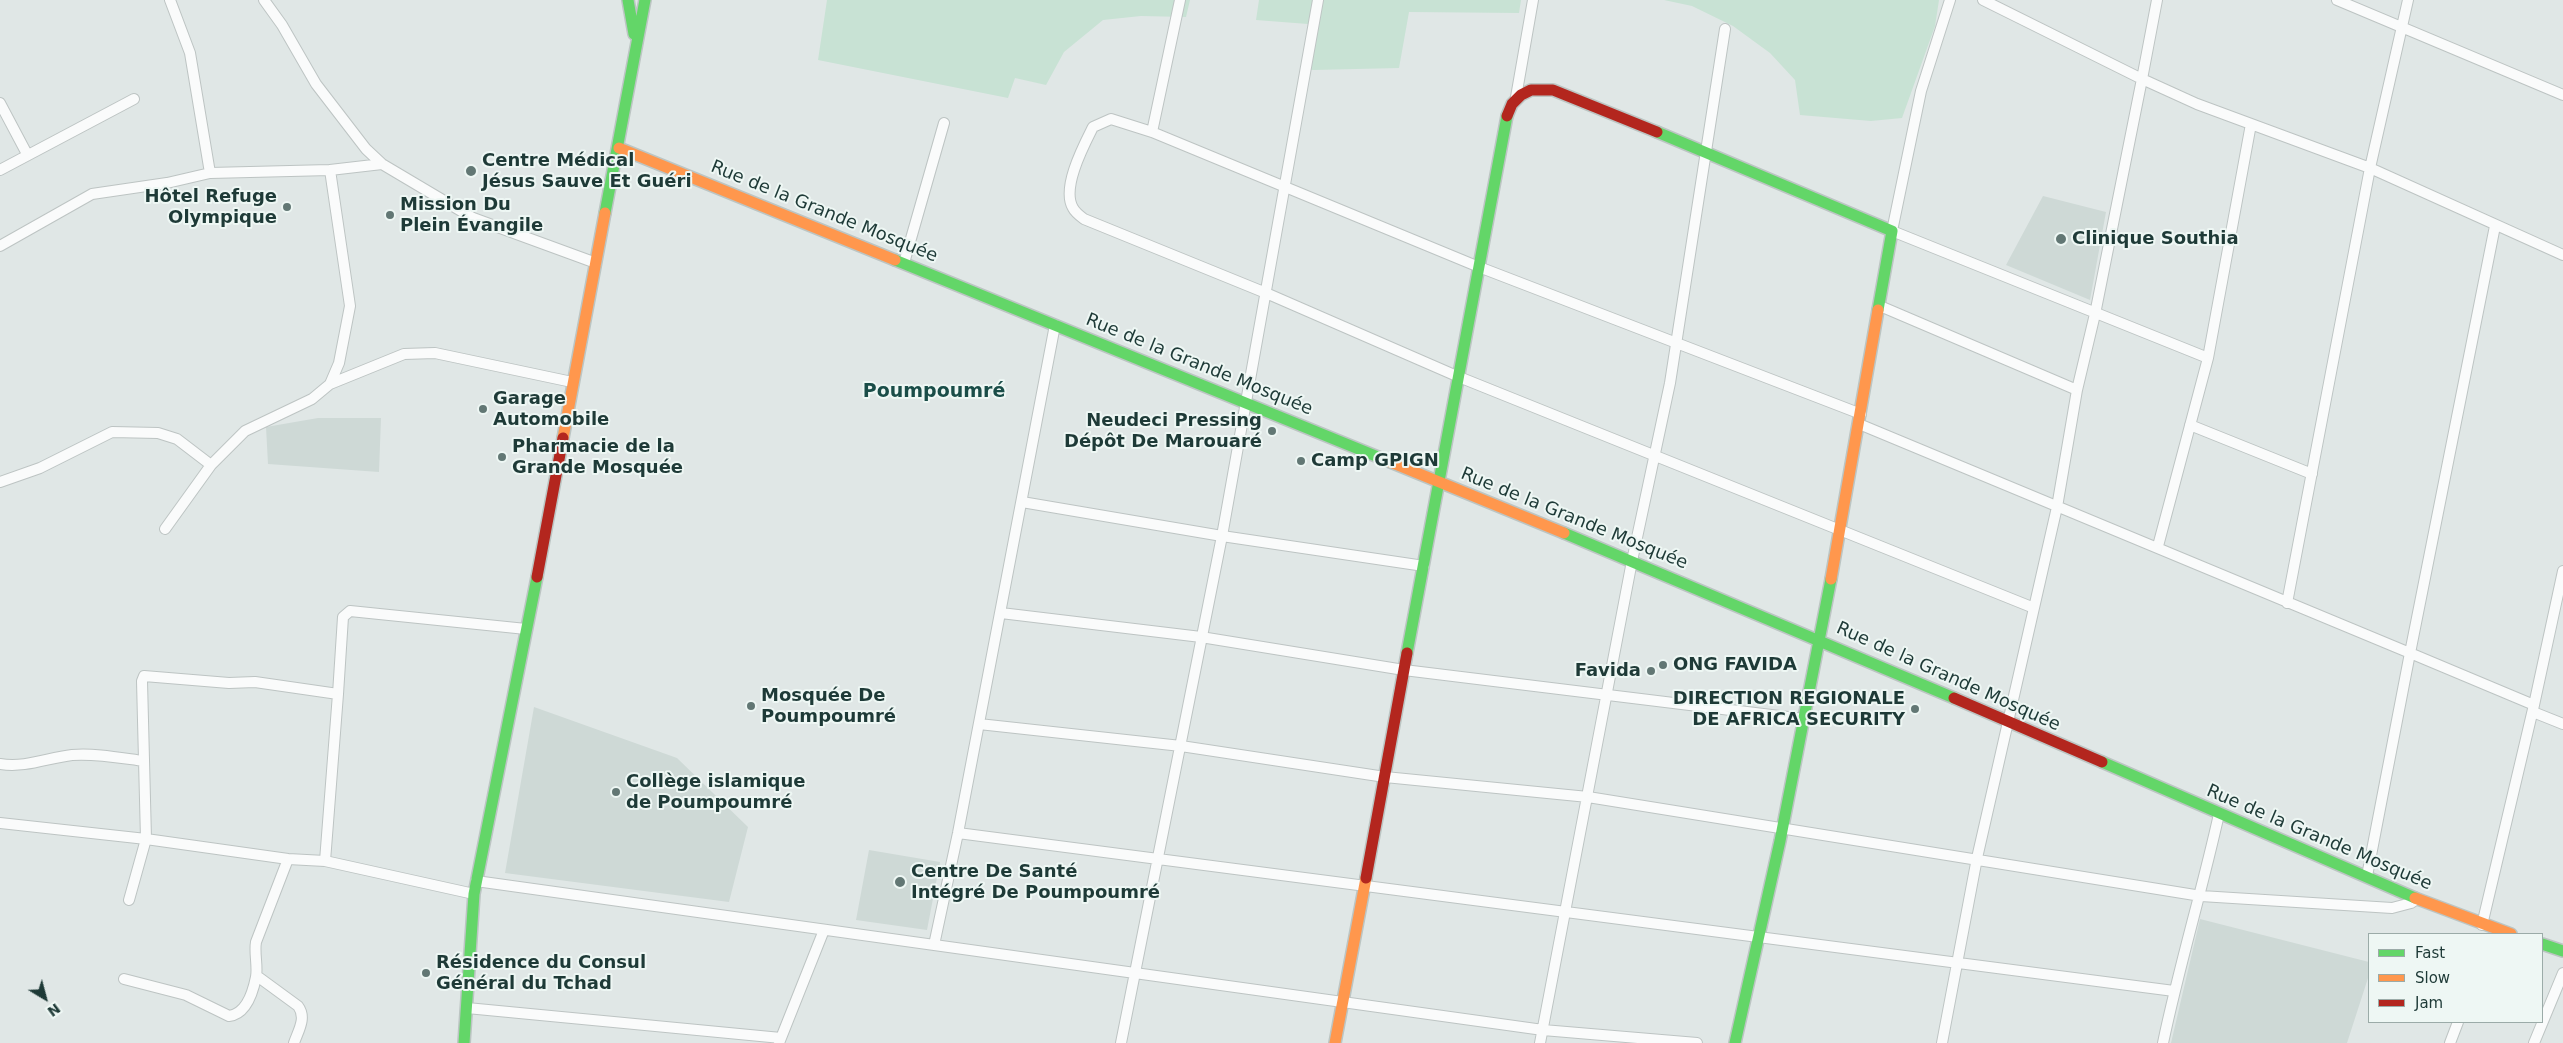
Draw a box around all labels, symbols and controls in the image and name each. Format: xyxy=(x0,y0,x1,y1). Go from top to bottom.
place label: Centre Médical Jésus Sauve Et Guéri xyxy=(482,150,692,192)
street label: Rue de la Grande Mosquée xyxy=(707,157,941,267)
marker: Centre Médical Jésus Sauve Et Guéri xyxy=(464,164,478,178)
place label: Hôtel Refuge Olympique xyxy=(145,186,277,228)
place label: Mission Du Plein Évangile xyxy=(400,194,543,236)
marker: Hôtel Refuge Olympique xyxy=(281,201,293,213)
marker: Mission Du Plein Évangile xyxy=(384,209,396,221)
place label: Clinique Southia xyxy=(2072,228,2239,250)
marker: Clinique Southia xyxy=(2054,232,2068,246)
street label: Rue de la Grande Mosquée xyxy=(1082,310,1316,420)
district label: Poumpoumré xyxy=(863,381,1005,403)
place label: Garage Automobile xyxy=(493,388,609,430)
marker: Garage Automobile xyxy=(477,403,489,415)
place label: Neudeci Pressing Dépôt De Marouaré xyxy=(1064,410,1262,452)
marker: Neudeci Pressing Dépôt De Marouaré xyxy=(1266,425,1278,437)
place label: Pharmacie de la Grande Mosquée xyxy=(512,436,683,478)
place label: Camp GPIGN xyxy=(1311,450,1439,472)
marker: Pharmacie de la Grande Mosquée xyxy=(496,451,508,463)
marker: Camp GPIGN xyxy=(1295,455,1307,467)
street label: Rue de la Grande Mosquée xyxy=(1457,464,1691,574)
street label: Rue de la Grande Mosquée xyxy=(1833,618,2063,736)
place label: ONG FAVIDA xyxy=(1673,654,1797,676)
marker: ONG FAVIDA xyxy=(1657,659,1669,671)
place label: Favida xyxy=(1575,660,1641,682)
marker: Favida xyxy=(1645,665,1657,677)
place label: Mosquée De Poumpoumré xyxy=(761,685,896,728)
place label: DIRECTION REGIONALE DE AFRICA SECURITY xyxy=(1673,688,1905,731)
marker: Mosquée De Poumpoumré xyxy=(745,700,757,712)
marker: DIRECTION REGIONALE DE AFRICA SECURITY xyxy=(1909,703,1921,715)
place label: Collège islamique de Poumpoumré xyxy=(626,771,806,814)
street label: Rue de la Grande Mosquée xyxy=(2203,781,2435,895)
marker: Collège islamique de Poumpoumré xyxy=(610,786,622,798)
place label: Centre De Santé Intégré De Poumpoumré xyxy=(911,861,1160,904)
marker: Centre De Santé Intégré De Poumpoumré xyxy=(893,875,907,889)
legend xyxy=(2368,933,2543,1023)
text: Fast xyxy=(2415,944,2445,962)
place label: Résidence du Consul Général du Tchad xyxy=(436,952,646,994)
marker: Résidence du Consul Général du Tchad xyxy=(420,967,432,979)
text: Slow xyxy=(2415,969,2450,987)
north arrow xyxy=(20,973,70,1023)
text: Jam xyxy=(2415,994,2443,1012)
text: N xyxy=(45,1000,64,1020)

